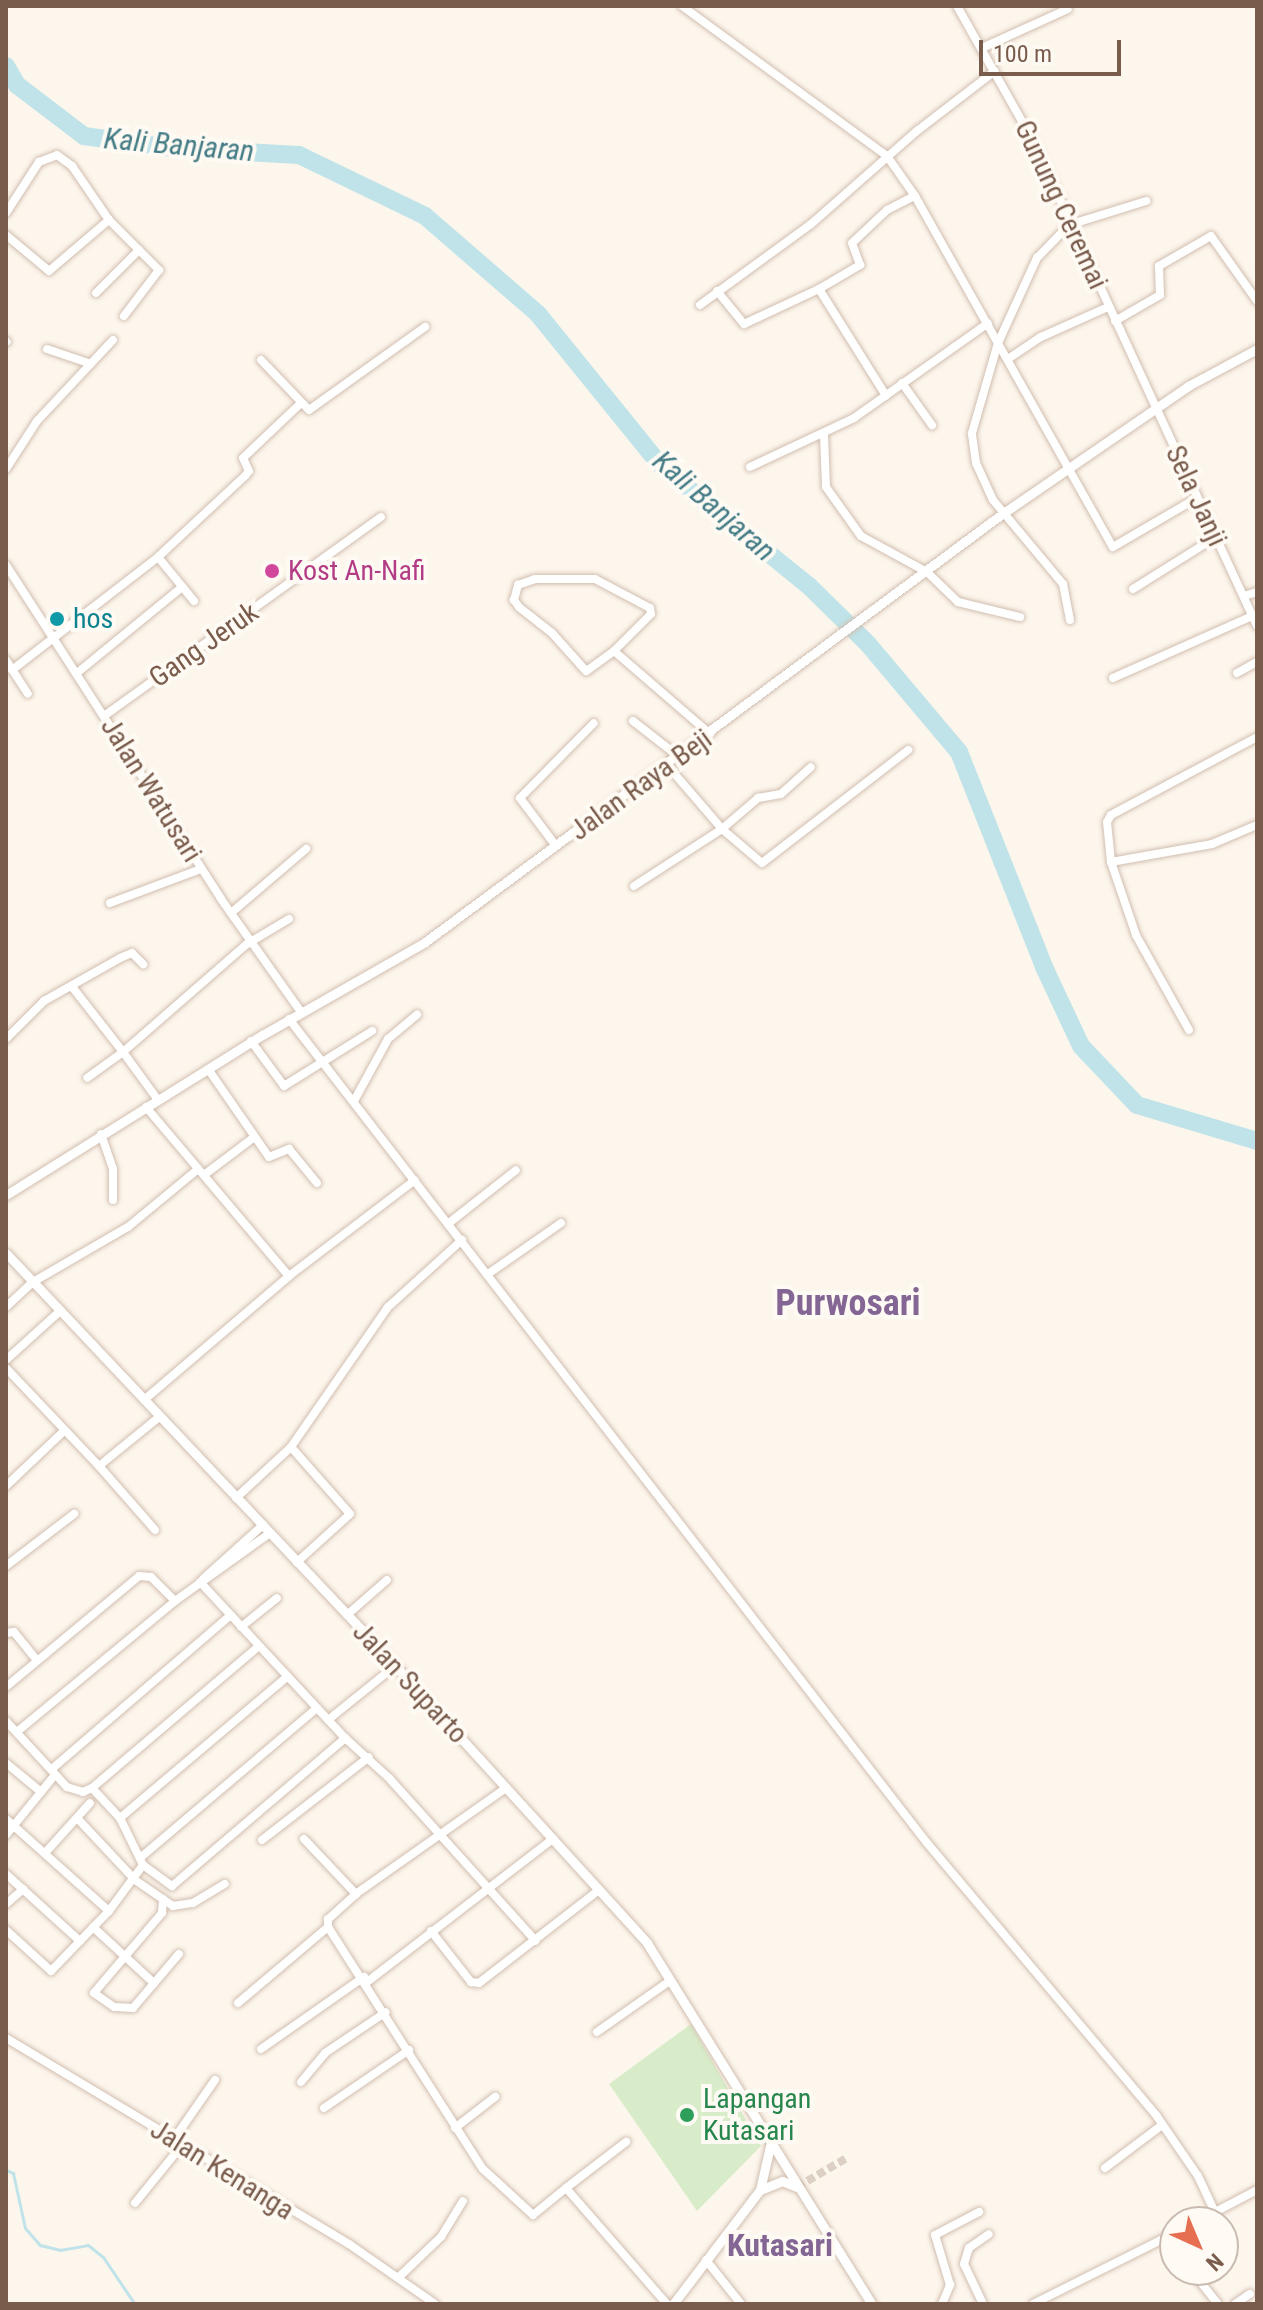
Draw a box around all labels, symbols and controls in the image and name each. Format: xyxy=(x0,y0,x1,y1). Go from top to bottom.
scale bar xyxy=(983,24,1125,74)
text: 100 m xyxy=(993,40,1052,68)
street label: Gunung Ceremai xyxy=(1007,115,1115,295)
water label: Kali Banjaran xyxy=(102,121,256,169)
street label: Sela Janji xyxy=(1158,440,1234,552)
water label: Kali Banjaran xyxy=(645,443,783,569)
place label: Kost An-Nafi xyxy=(288,554,426,588)
marker: Kost An-Nafi xyxy=(263,562,281,580)
street label: Gang Jeruk xyxy=(143,595,265,695)
place label: hos xyxy=(73,602,113,636)
marker: hos xyxy=(48,610,66,628)
street label: Jalan Watusari xyxy=(93,712,209,868)
street label: Jalan Raya Beji xyxy=(563,722,719,848)
district label: Purwosari xyxy=(775,1282,921,1326)
street label: Jalan Suparto xyxy=(345,1615,475,1751)
place label: Lapangan Kutasari xyxy=(703,2082,811,2148)
marker: Lapangan Kutasari xyxy=(678,2106,696,2124)
street label: Jalan Kenanga xyxy=(144,2113,300,2227)
north arrow xyxy=(1159,2206,1239,2286)
district label: Kutasari xyxy=(727,2226,833,2264)
text: N xyxy=(1201,2249,1228,2276)

